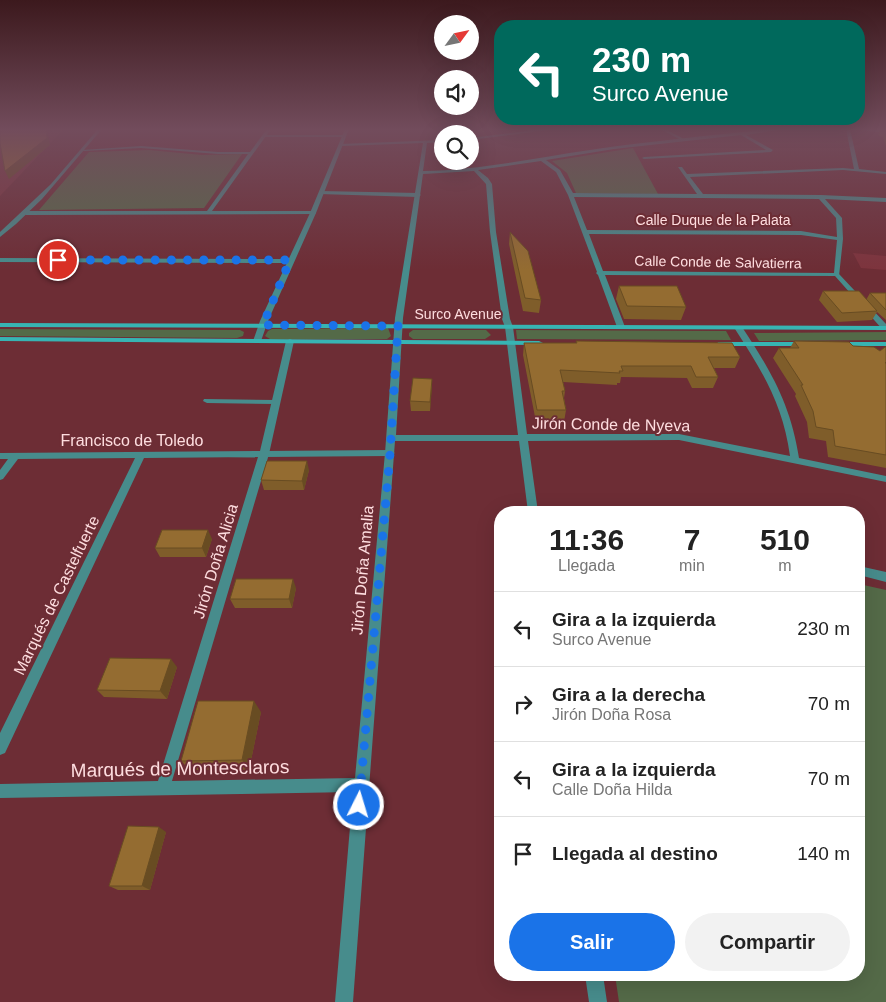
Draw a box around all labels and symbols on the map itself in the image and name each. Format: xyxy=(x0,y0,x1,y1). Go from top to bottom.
north arrow xyxy=(434,15,479,60)
street label: Calle Duque de la Palata xyxy=(636,212,791,228)
pin xyxy=(37,239,79,281)
street label: Calle Conde de Salvatierra xyxy=(634,253,802,271)
street label: Surco Avenue xyxy=(415,306,502,322)
street label: Jirón Conde de Nyeva xyxy=(532,415,690,434)
street label: Francisco de Toledo xyxy=(61,432,204,449)
street label: Jirón Doña Alicia xyxy=(190,502,241,621)
street label: Jirón Doña Amalia xyxy=(348,505,377,635)
street label: Marqués de Castelfuerte xyxy=(10,513,103,678)
street label: Marqués de Montesclaros xyxy=(71,756,289,781)
position arrow xyxy=(332,778,384,830)

